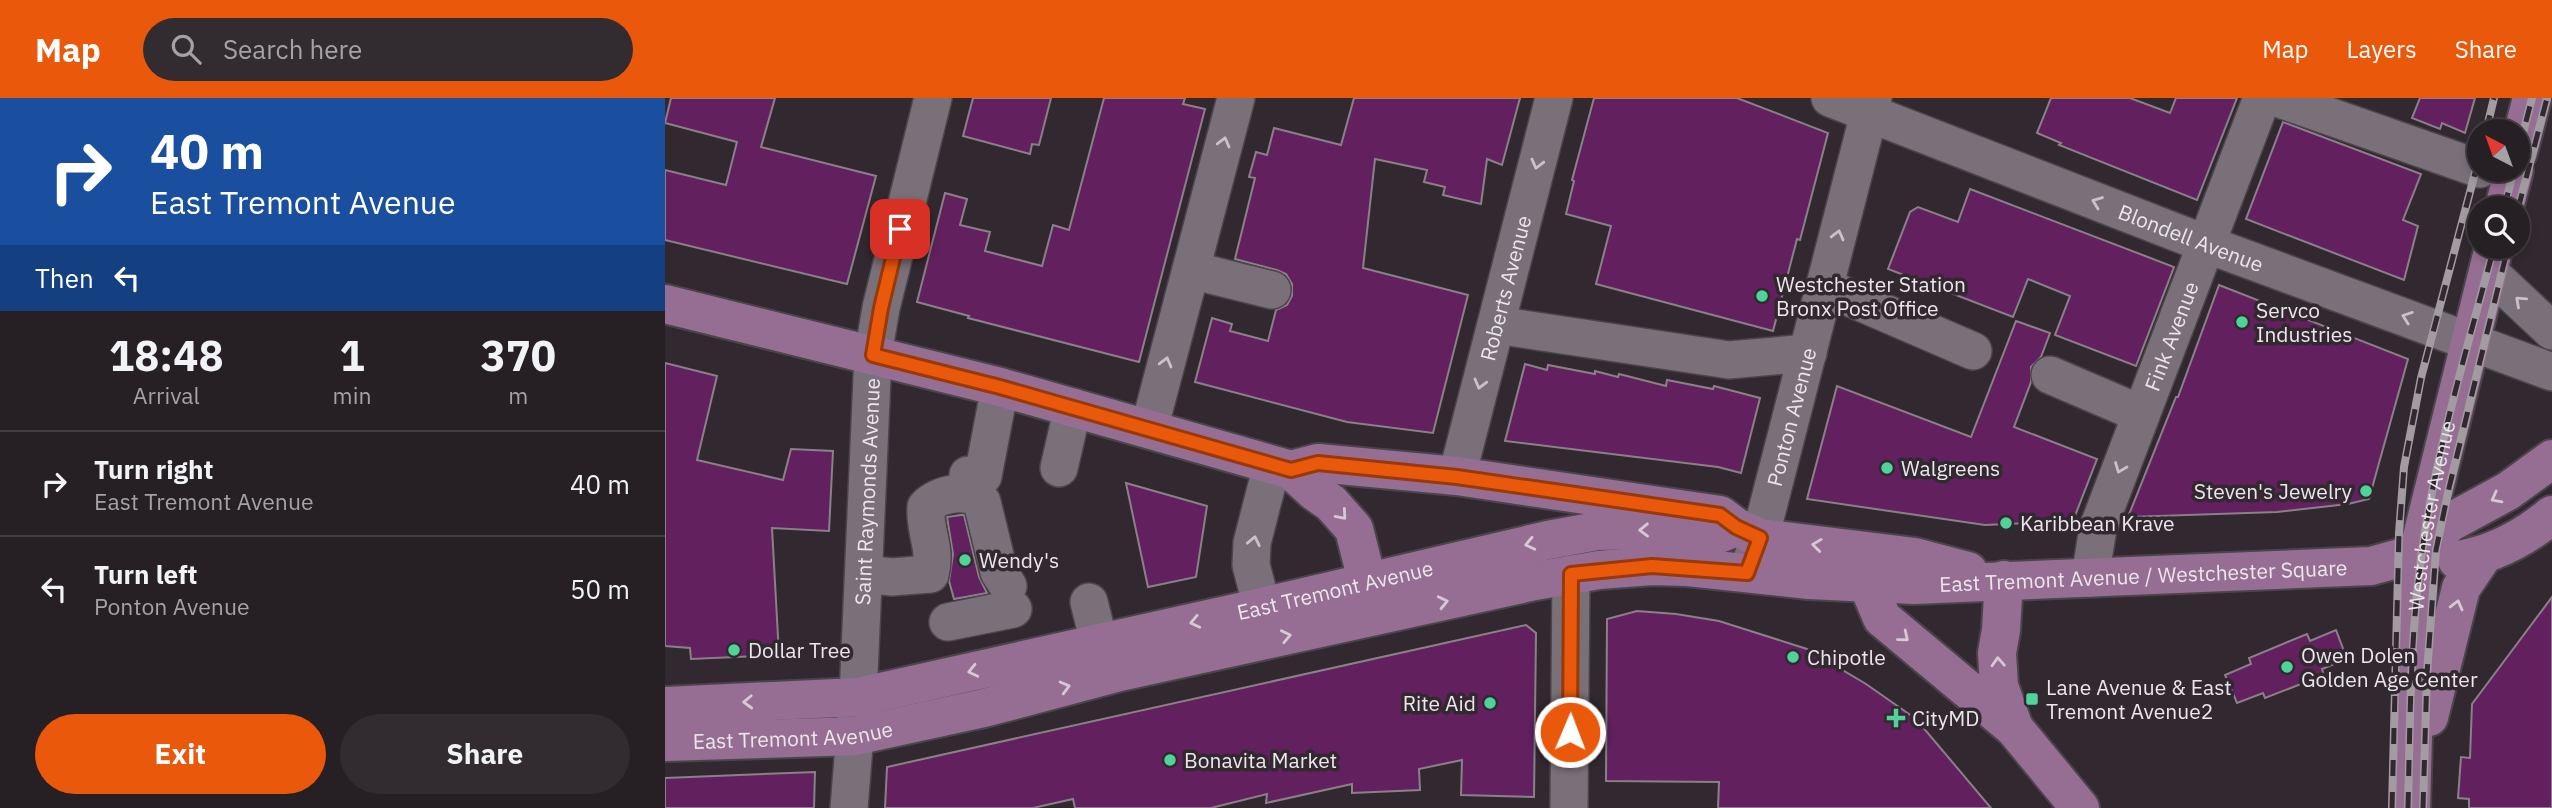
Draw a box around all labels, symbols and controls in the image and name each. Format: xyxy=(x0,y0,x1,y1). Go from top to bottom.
search box xyxy=(143,18,633,81)
text: Map xyxy=(35,28,101,71)
icon: search xyxy=(167,30,205,68)
text: Search here xyxy=(223,32,362,66)
text: Map xyxy=(2262,33,2309,65)
text: Layers xyxy=(2347,33,2417,65)
text: Share xyxy=(2455,33,2517,65)
text: 40 m xyxy=(150,119,264,182)
north arrow xyxy=(2467,119,2531,182)
map controls xyxy=(2467,119,2530,259)
icon: right xyxy=(35,126,126,217)
one-way arrow xyxy=(1216,137,1230,149)
one-way arrow xyxy=(1531,158,1545,170)
text: East Tremont Avenue xyxy=(150,181,456,223)
one-way arrow xyxy=(2091,196,2103,210)
button: search xyxy=(2467,196,2530,259)
street label: Blondell Avenue xyxy=(2114,197,2267,278)
pin xyxy=(870,199,930,259)
icon: arrive xyxy=(881,210,919,248)
street label: Roberts Avenue xyxy=(1473,212,1537,364)
one-way arrow xyxy=(1830,229,1844,241)
icon: left xyxy=(108,259,146,297)
text: Then xyxy=(35,261,94,295)
place label: Westchester Station Bronx Post Office xyxy=(1776,270,1966,322)
street label: Fink Avenue xyxy=(2138,277,2205,395)
marker: Westchester Station Bronx Post Office xyxy=(1754,288,1770,304)
place label: Servco Industries xyxy=(2256,296,2353,348)
one-way arrow xyxy=(2515,297,2528,309)
one-way arrow xyxy=(2402,311,2414,325)
marker: Servco Industries xyxy=(2234,314,2250,330)
text: 18:48 xyxy=(109,328,224,383)
text: 1 xyxy=(339,328,365,383)
text: 370 xyxy=(480,328,556,383)
street label: Ponton Avenue xyxy=(1760,345,1822,489)
one-way arrow xyxy=(1158,357,1172,369)
street label: Saint Raymonds Avenue xyxy=(848,377,886,606)
one-way arrow xyxy=(1474,378,1488,390)
text: Arrival xyxy=(133,380,200,410)
text: min xyxy=(333,380,371,410)
text: m xyxy=(508,380,528,410)
street label: Westchester Avenue xyxy=(2401,417,2462,612)
text: Turn right xyxy=(94,452,213,486)
place label: Walgreens xyxy=(1901,454,2000,482)
marker: Walgreens xyxy=(1879,460,1895,476)
one-way arrow xyxy=(2115,462,2129,474)
icon: right xyxy=(35,465,73,503)
text: 40 m xyxy=(570,467,630,501)
place label: Steven's Jewelry xyxy=(2194,477,2353,505)
marker: Steven's Jewelry xyxy=(2358,483,2374,499)
text: East Tremont Avenue xyxy=(94,486,314,516)
one-way arrow xyxy=(2491,490,2503,503)
one-way arrow xyxy=(1334,506,1346,519)
place label: Karibbean Krave xyxy=(2020,509,2175,537)
marker: Karibbean Krave xyxy=(1998,515,2014,531)
one-way arrow xyxy=(1639,522,1649,538)
one-way arrow xyxy=(1246,535,1261,547)
one-way arrow xyxy=(1524,535,1536,550)
one-way arrow xyxy=(1811,538,1823,553)
place label: Wendy's xyxy=(979,546,1059,574)
marker: Wendy's xyxy=(957,552,973,568)
street label: East Tremont Avenue xyxy=(1234,553,1436,626)
street label: East Tremont Avenue / Westchester Square xyxy=(1939,553,2348,598)
text: Turn left xyxy=(94,557,197,591)
icon: left xyxy=(35,570,73,608)
text: 50 m xyxy=(570,572,630,606)
text: Ponton Avenue xyxy=(94,591,250,621)
one-way arrow xyxy=(1437,596,1449,610)
one-way arrow xyxy=(2449,599,2463,611)
one-way arrow xyxy=(1189,613,1201,628)
one-way arrow xyxy=(1897,628,1909,641)
one-way arrow xyxy=(1280,629,1292,644)
place label: Dollar Tree xyxy=(748,636,851,664)
place label: Owen Dolen Golden Age Center xyxy=(2301,641,2478,693)
marker: Dollar Tree xyxy=(726,642,742,658)
place label: Chipotle xyxy=(1807,643,1886,671)
marker: Chipotle xyxy=(1785,649,1801,665)
one-way arrow xyxy=(1990,656,2005,667)
marker: Owen Dolen Golden Age Center xyxy=(2279,659,2295,675)
one-way arrow xyxy=(967,663,979,678)
place label: Lane Avenue & East Tremont Avenue2 xyxy=(2046,673,2232,725)
one-way arrow xyxy=(1059,681,1071,695)
place label: Rite Aid xyxy=(1403,689,1476,717)
marker: Lane Avenue & East Tremont Avenue2 xyxy=(2024,691,2040,707)
one-way arrow xyxy=(742,695,753,710)
marker: Rite Aid xyxy=(1482,695,1498,711)
position arrow xyxy=(1533,695,1607,769)
place label: CityMD xyxy=(1912,704,1979,732)
marker: CityMD xyxy=(1886,708,1906,728)
button: Exit xyxy=(35,714,326,794)
button: Share xyxy=(340,714,630,794)
street label: East Tremont Avenue xyxy=(692,714,895,755)
place label: Bonavita Market xyxy=(1184,746,1337,774)
marker: Bonavita Market xyxy=(1162,752,1178,768)

